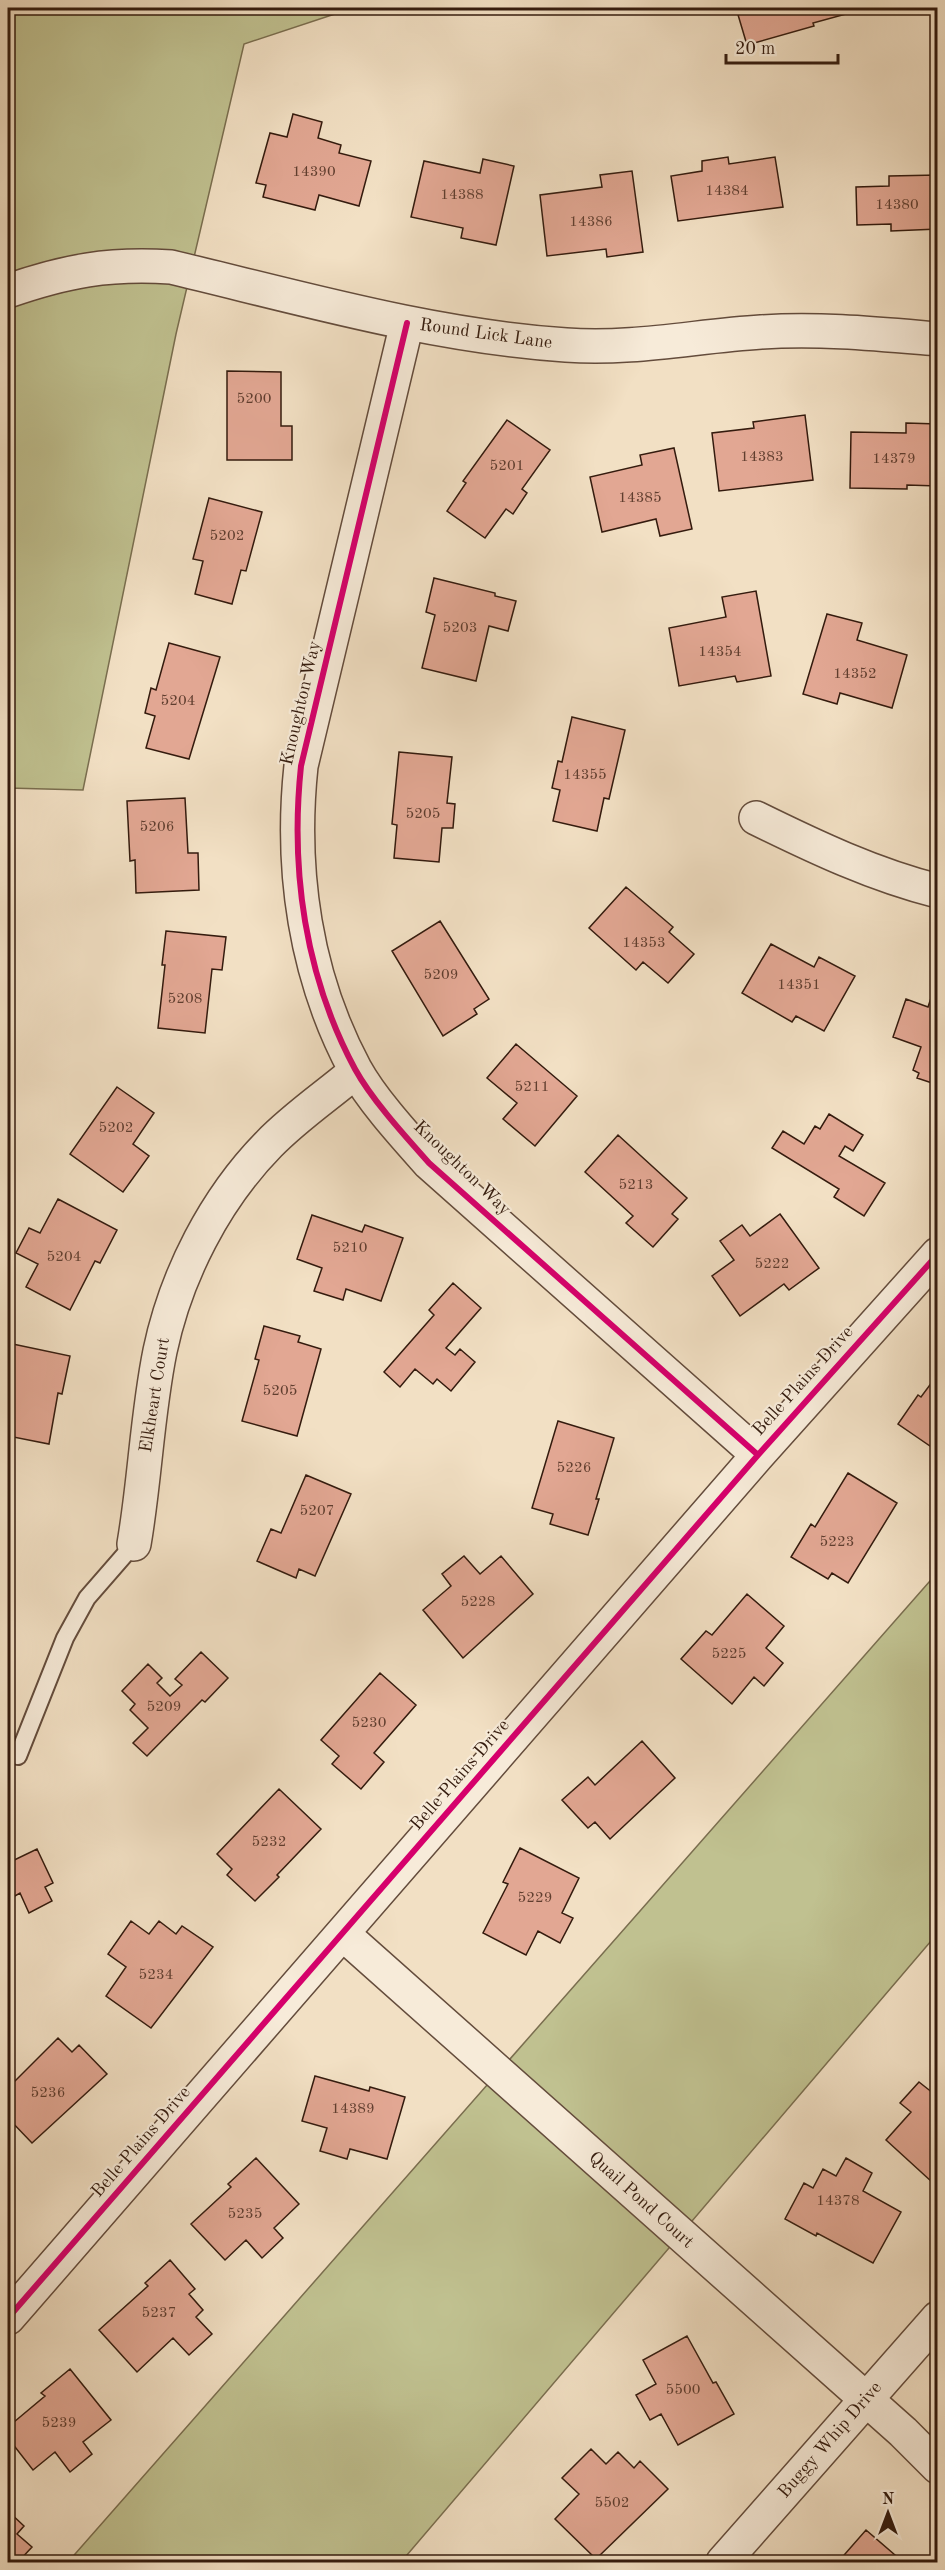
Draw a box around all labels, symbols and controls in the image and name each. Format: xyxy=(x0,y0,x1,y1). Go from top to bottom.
scale bar xyxy=(726,27,838,65)
text: 20 m xyxy=(735,40,775,58)
house number: 14390 xyxy=(292,165,336,180)
house number: 14384 xyxy=(705,184,749,199)
house number: 14388 xyxy=(440,188,484,203)
house number: 14380 xyxy=(875,198,919,213)
house number: 14386 xyxy=(569,215,613,230)
street label: Round Lick Lane xyxy=(419,316,553,352)
house number: 5200 xyxy=(237,392,271,407)
house number: 14383 xyxy=(740,450,784,465)
house number: 14379 xyxy=(872,452,916,467)
house number: 5201 xyxy=(490,459,524,474)
house number: 14385 xyxy=(618,491,662,506)
house number: 5202 xyxy=(210,529,244,544)
house number: 5203 xyxy=(443,621,477,636)
street label: Knoughton Way xyxy=(278,639,324,767)
house number: 14354 xyxy=(698,645,742,660)
house number: 14352 xyxy=(833,667,877,682)
house number: 5204 xyxy=(161,694,195,709)
house number: 14355 xyxy=(563,768,607,783)
house number: 5205 xyxy=(406,807,440,822)
house number: 5206 xyxy=(140,820,174,835)
house number: 14353 xyxy=(622,936,666,951)
house number: 5209 xyxy=(424,968,458,983)
house number: 14351 xyxy=(777,978,821,993)
house number: 5208 xyxy=(168,992,202,1007)
house number: 5211 xyxy=(515,1080,549,1095)
street label: Knoughton Way xyxy=(410,1117,514,1219)
house number: 5202 xyxy=(99,1121,133,1136)
house number: 5213 xyxy=(619,1178,653,1193)
house number: 5210 xyxy=(333,1241,367,1256)
house number: 5204 xyxy=(47,1250,81,1265)
house number: 5222 xyxy=(755,1257,789,1272)
street label: Belle Plains Drive xyxy=(749,1323,857,1439)
street label: Elkheart Court xyxy=(137,1336,173,1454)
house number: 5205 xyxy=(263,1384,297,1399)
house number: 5226 xyxy=(557,1461,591,1476)
house number: 5207 xyxy=(300,1504,334,1519)
house number: 5223 xyxy=(820,1535,854,1550)
house number: 5228 xyxy=(461,1595,495,1610)
house number: 5225 xyxy=(712,1647,746,1662)
house number: 5209 xyxy=(147,1700,181,1715)
house number: 5230 xyxy=(352,1716,386,1731)
street label: Belle Plains Drive xyxy=(407,1716,513,1834)
house number: 5232 xyxy=(252,1835,286,1850)
house number: 5229 xyxy=(518,1891,552,1906)
house number: 5234 xyxy=(139,1968,173,1983)
street label: Belle Plains Drive xyxy=(88,2083,194,2201)
house number: 5236 xyxy=(31,2086,65,2101)
house number: 14389 xyxy=(331,2102,375,2117)
street label: Quail Pond Court xyxy=(585,2148,697,2252)
house number: 14378 xyxy=(816,2194,860,2209)
house number: 5235 xyxy=(228,2207,262,2222)
house number: 5237 xyxy=(142,2306,176,2321)
street label: Buggy Whip Drive xyxy=(775,2378,885,2502)
house number: 5500 xyxy=(666,2383,700,2398)
house number: 5239 xyxy=(42,2416,76,2431)
north arrow xyxy=(858,2483,918,2543)
text: N xyxy=(882,2492,895,2508)
house number: 5502 xyxy=(595,2496,629,2511)

